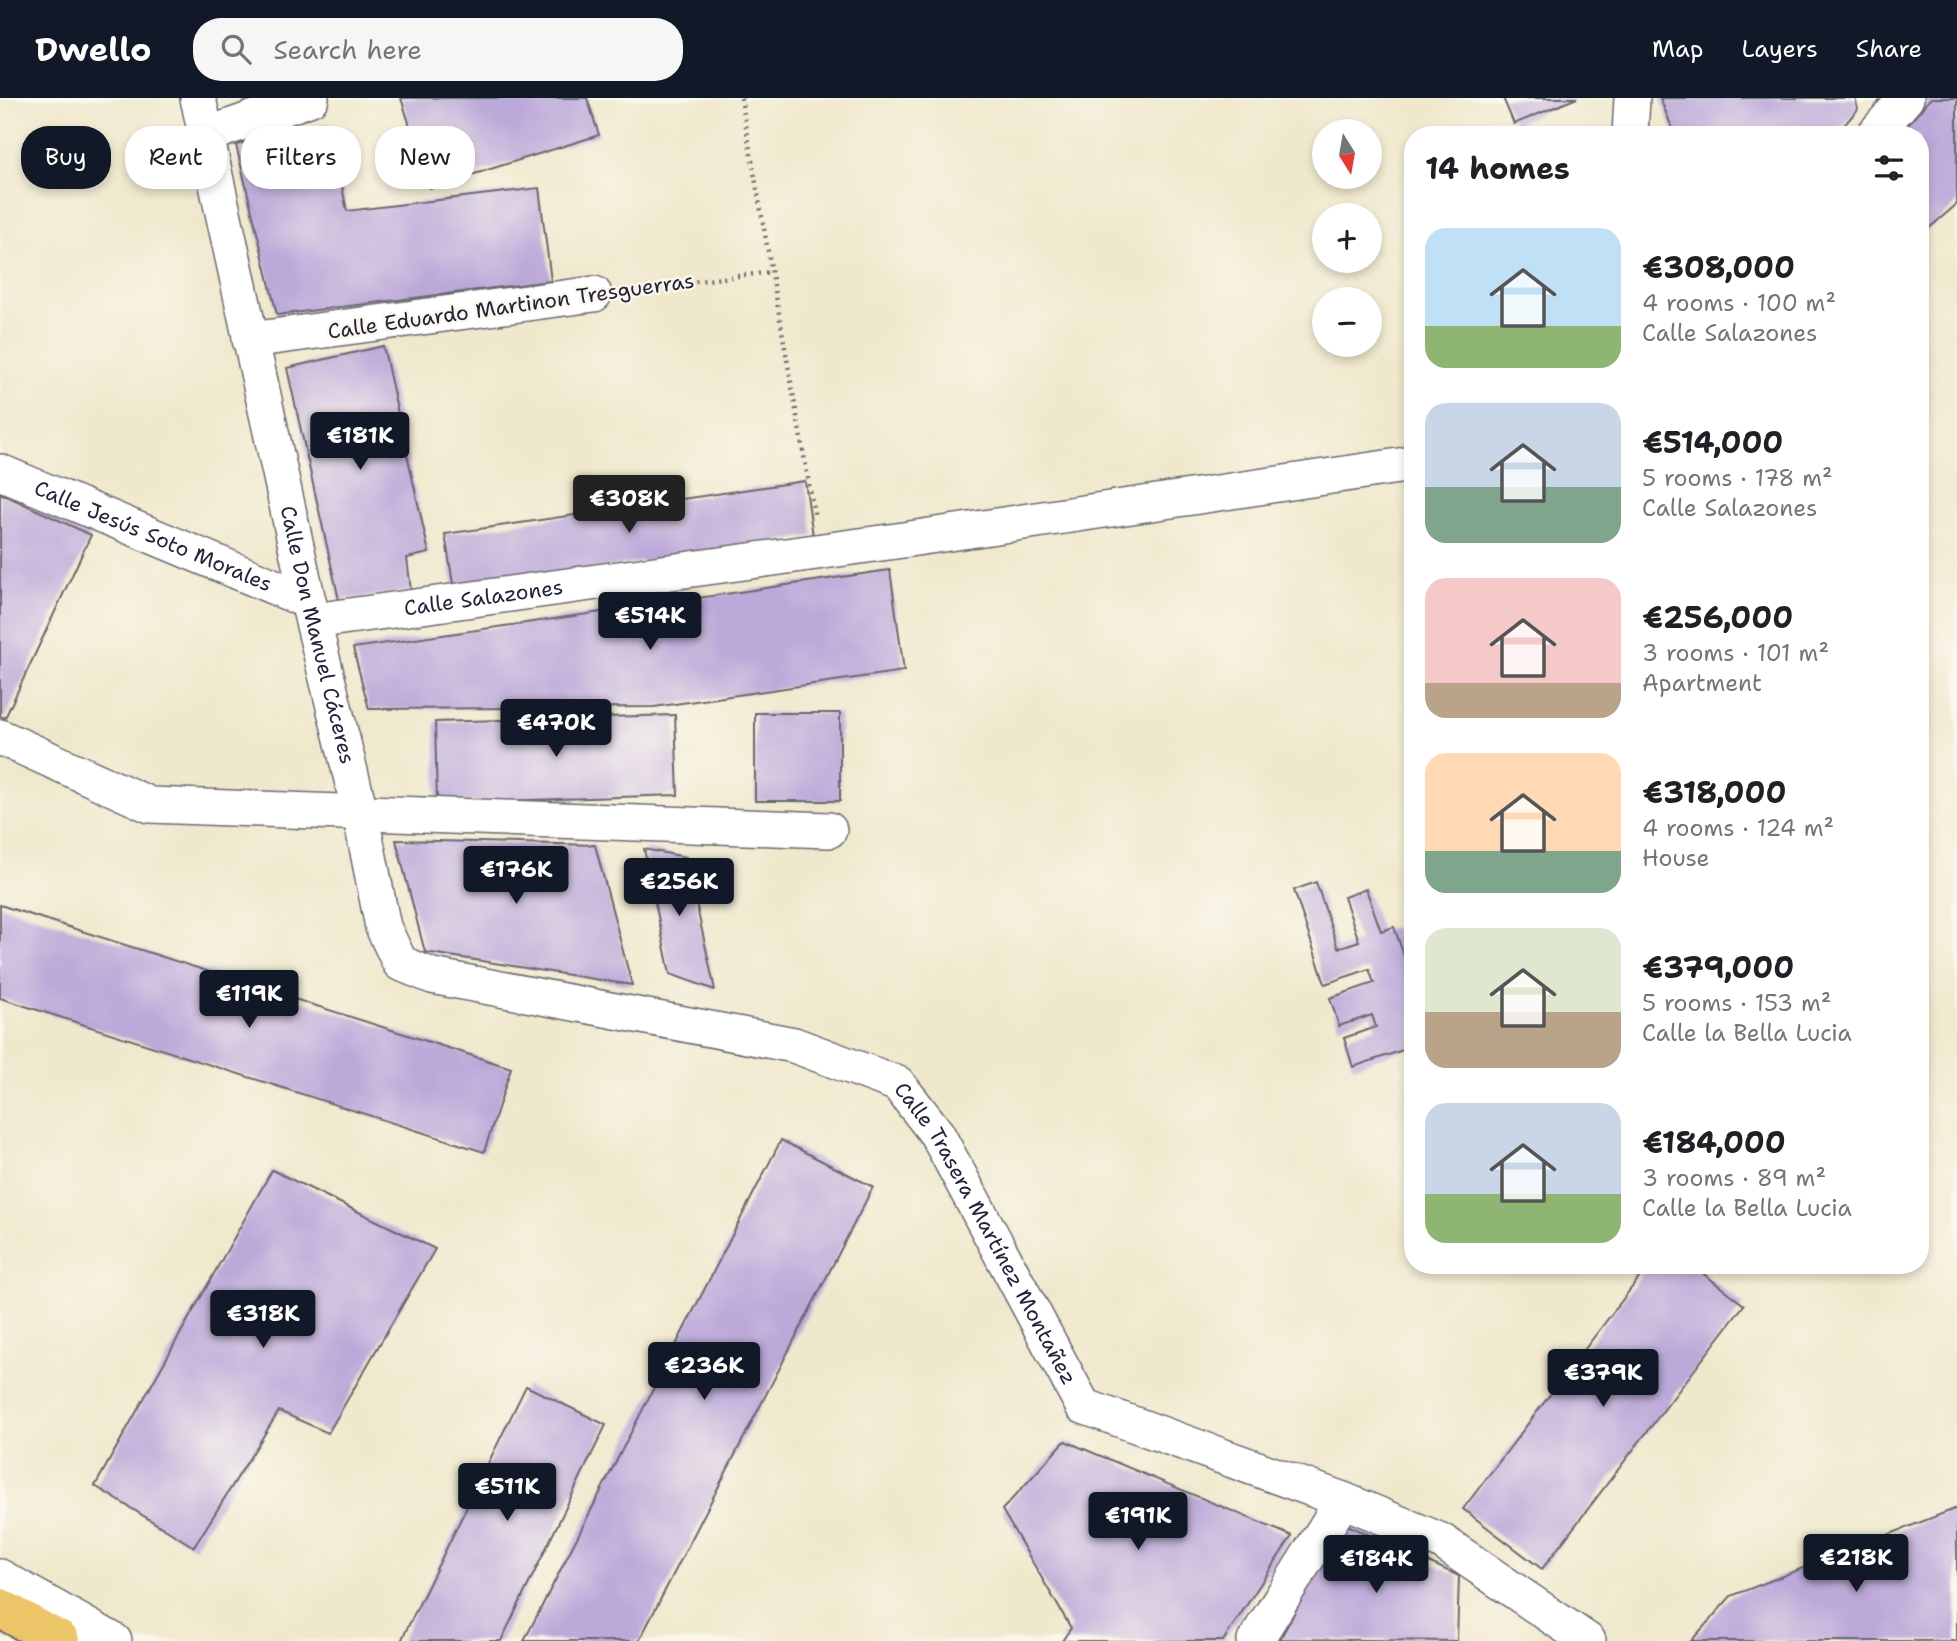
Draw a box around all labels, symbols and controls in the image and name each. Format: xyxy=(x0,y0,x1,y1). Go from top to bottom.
search box xyxy=(193,18,683,81)
text: Dwello xyxy=(35,27,151,72)
icon: search xyxy=(217,30,255,68)
text: Search here xyxy=(273,32,422,67)
text: Map xyxy=(1652,33,1703,65)
text: Layers xyxy=(1741,33,1818,65)
text: Share xyxy=(1856,33,1922,65)
north arrow xyxy=(1312,119,1382,189)
map controls xyxy=(1312,119,1382,357)
chip: Buy xyxy=(21,126,111,189)
chip: Rent xyxy=(125,126,227,189)
chip: Filters xyxy=(241,126,361,189)
chip: New xyxy=(375,126,475,189)
text: 14 homes xyxy=(1425,148,1570,189)
icon: filters xyxy=(1870,149,1908,187)
button: + xyxy=(1312,203,1382,273)
text: €308,000 xyxy=(1642,247,1795,288)
icon: home xyxy=(1481,256,1565,340)
street label: Calle Eduardo Martinon Tresguerras xyxy=(326,266,696,346)
button: − xyxy=(1312,287,1382,357)
text: 4 rooms · 100 m² xyxy=(1642,288,1836,318)
text: Calle Salazones xyxy=(1642,318,1817,348)
pin: €181K xyxy=(311,412,409,472)
text: €181K xyxy=(326,420,394,450)
text: €514,000 xyxy=(1642,422,1783,463)
icon: home xyxy=(1481,431,1565,515)
text: 5 rooms · 178 m² xyxy=(1642,463,1833,493)
street label: Calle Jesús Soto Morales xyxy=(30,474,276,598)
pin: €308K xyxy=(580,476,678,535)
text: €308K xyxy=(589,483,669,513)
text: Calle Salazones xyxy=(1642,493,1817,523)
street label: Calle Don Manuel Cáceres xyxy=(274,503,362,767)
street label: Calle Salazones xyxy=(402,573,565,622)
pin: €514K xyxy=(601,592,699,652)
text: €256,000 xyxy=(1642,597,1793,638)
text: €514K xyxy=(614,600,686,630)
icon: home xyxy=(1481,606,1565,690)
text: 3 rooms · 101 m² xyxy=(1642,638,1829,668)
text: Apartment xyxy=(1642,668,1762,698)
pin: €470K xyxy=(507,700,605,759)
text: €470K xyxy=(517,707,596,737)
text: €318,000 xyxy=(1642,772,1787,813)
icon: home xyxy=(1481,781,1565,865)
text: 4 rooms · 124 m² xyxy=(1642,813,1834,843)
text: House xyxy=(1642,843,1710,873)
pin: €176K xyxy=(467,846,565,906)
text: €176K xyxy=(479,854,553,884)
pin: €256K xyxy=(630,858,728,918)
text: €256K xyxy=(640,866,718,896)
text: €379,000 xyxy=(1642,947,1794,988)
icon: home xyxy=(1481,956,1565,1040)
pin: €119K xyxy=(200,970,298,1030)
text: €119K xyxy=(215,978,283,1008)
text: 5 rooms · 153 m² xyxy=(1642,988,1831,1018)
text: Calle la Bella Lucia xyxy=(1642,1018,1852,1048)
street label: Calle Trasera Martínez Montañez xyxy=(888,1076,1083,1390)
text: €184,000 xyxy=(1642,1122,1786,1163)
icon: home xyxy=(1481,1131,1565,1215)
text: 3 rooms · 89 m² xyxy=(1642,1163,1826,1193)
text: Calle la Bella Lucia xyxy=(1642,1193,1852,1223)
pin: €318K xyxy=(214,1290,312,1350)
text: €318K xyxy=(226,1298,300,1328)
pin: €236K xyxy=(655,1342,753,1402)
text: €236K xyxy=(664,1350,744,1380)
pin: €379K xyxy=(1554,1350,1652,1409)
text: €379K xyxy=(1564,1357,1642,1387)
pin: €511K xyxy=(458,1464,556,1523)
text: €511K xyxy=(474,1471,540,1501)
pin: €191K xyxy=(1089,1492,1187,1552)
text: €191K xyxy=(1105,1500,1172,1530)
pin: €218K xyxy=(1807,1534,1905,1594)
pin: €184K xyxy=(1327,1536,1425,1595)
text: €218K xyxy=(1819,1542,1893,1572)
text: €184K xyxy=(1339,1543,1413,1573)

